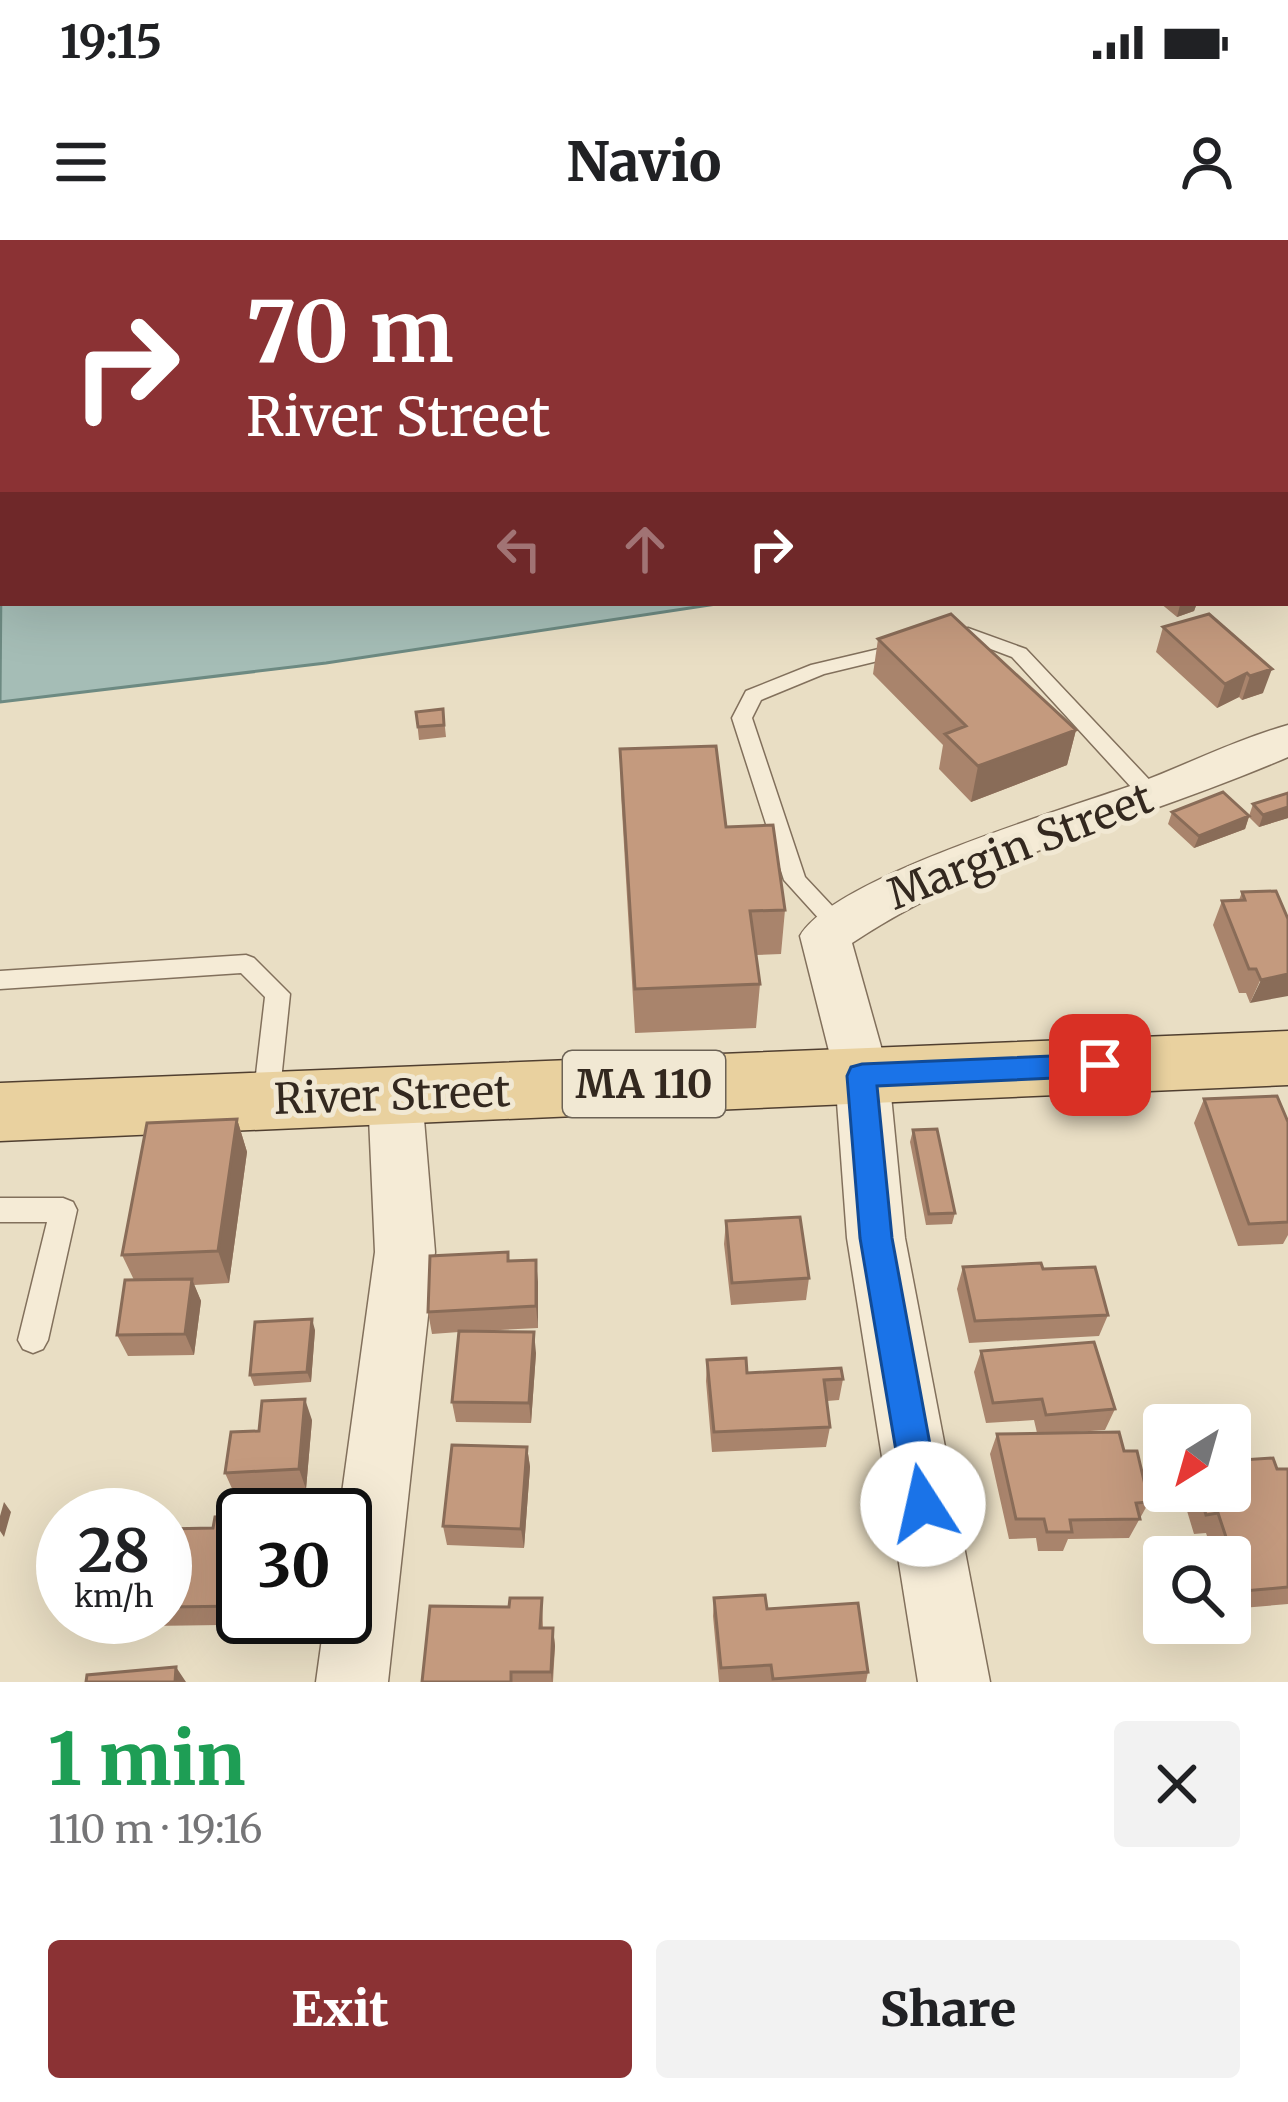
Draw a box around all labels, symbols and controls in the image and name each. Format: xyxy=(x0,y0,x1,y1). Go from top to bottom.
text: 19:15 xyxy=(60,14,162,70)
text: Navio xyxy=(567,128,721,196)
icon: menu xyxy=(48,129,114,195)
icon: person xyxy=(1174,129,1240,195)
text: 70 m xyxy=(246,279,454,385)
icon: right xyxy=(48,288,204,444)
text: River Street xyxy=(246,383,550,451)
icon: left xyxy=(486,516,552,582)
icon: ahead xyxy=(612,516,678,582)
icon: right xyxy=(738,516,804,582)
street label: Margin Street xyxy=(880,772,1160,921)
pin xyxy=(1049,1014,1151,1116)
icon: arrive xyxy=(1067,1032,1133,1098)
road number: MA 110 xyxy=(563,1051,725,1117)
street label: River Street xyxy=(273,1065,511,1125)
north arrow xyxy=(1143,1404,1251,1512)
map controls xyxy=(1143,1404,1251,1644)
position arrow xyxy=(860,1441,986,1567)
speed limit sign: 30 xyxy=(216,1488,372,1644)
text: 28 xyxy=(78,1513,150,1588)
button: search xyxy=(1143,1536,1251,1644)
text: km/h xyxy=(74,1577,154,1615)
text: 1 min xyxy=(48,1714,245,1805)
button: close xyxy=(1114,1721,1240,1847)
text: 110 m · 19:16 xyxy=(48,1805,263,1854)
button: Exit xyxy=(48,1940,632,2078)
button: Share xyxy=(656,1940,1240,2078)

